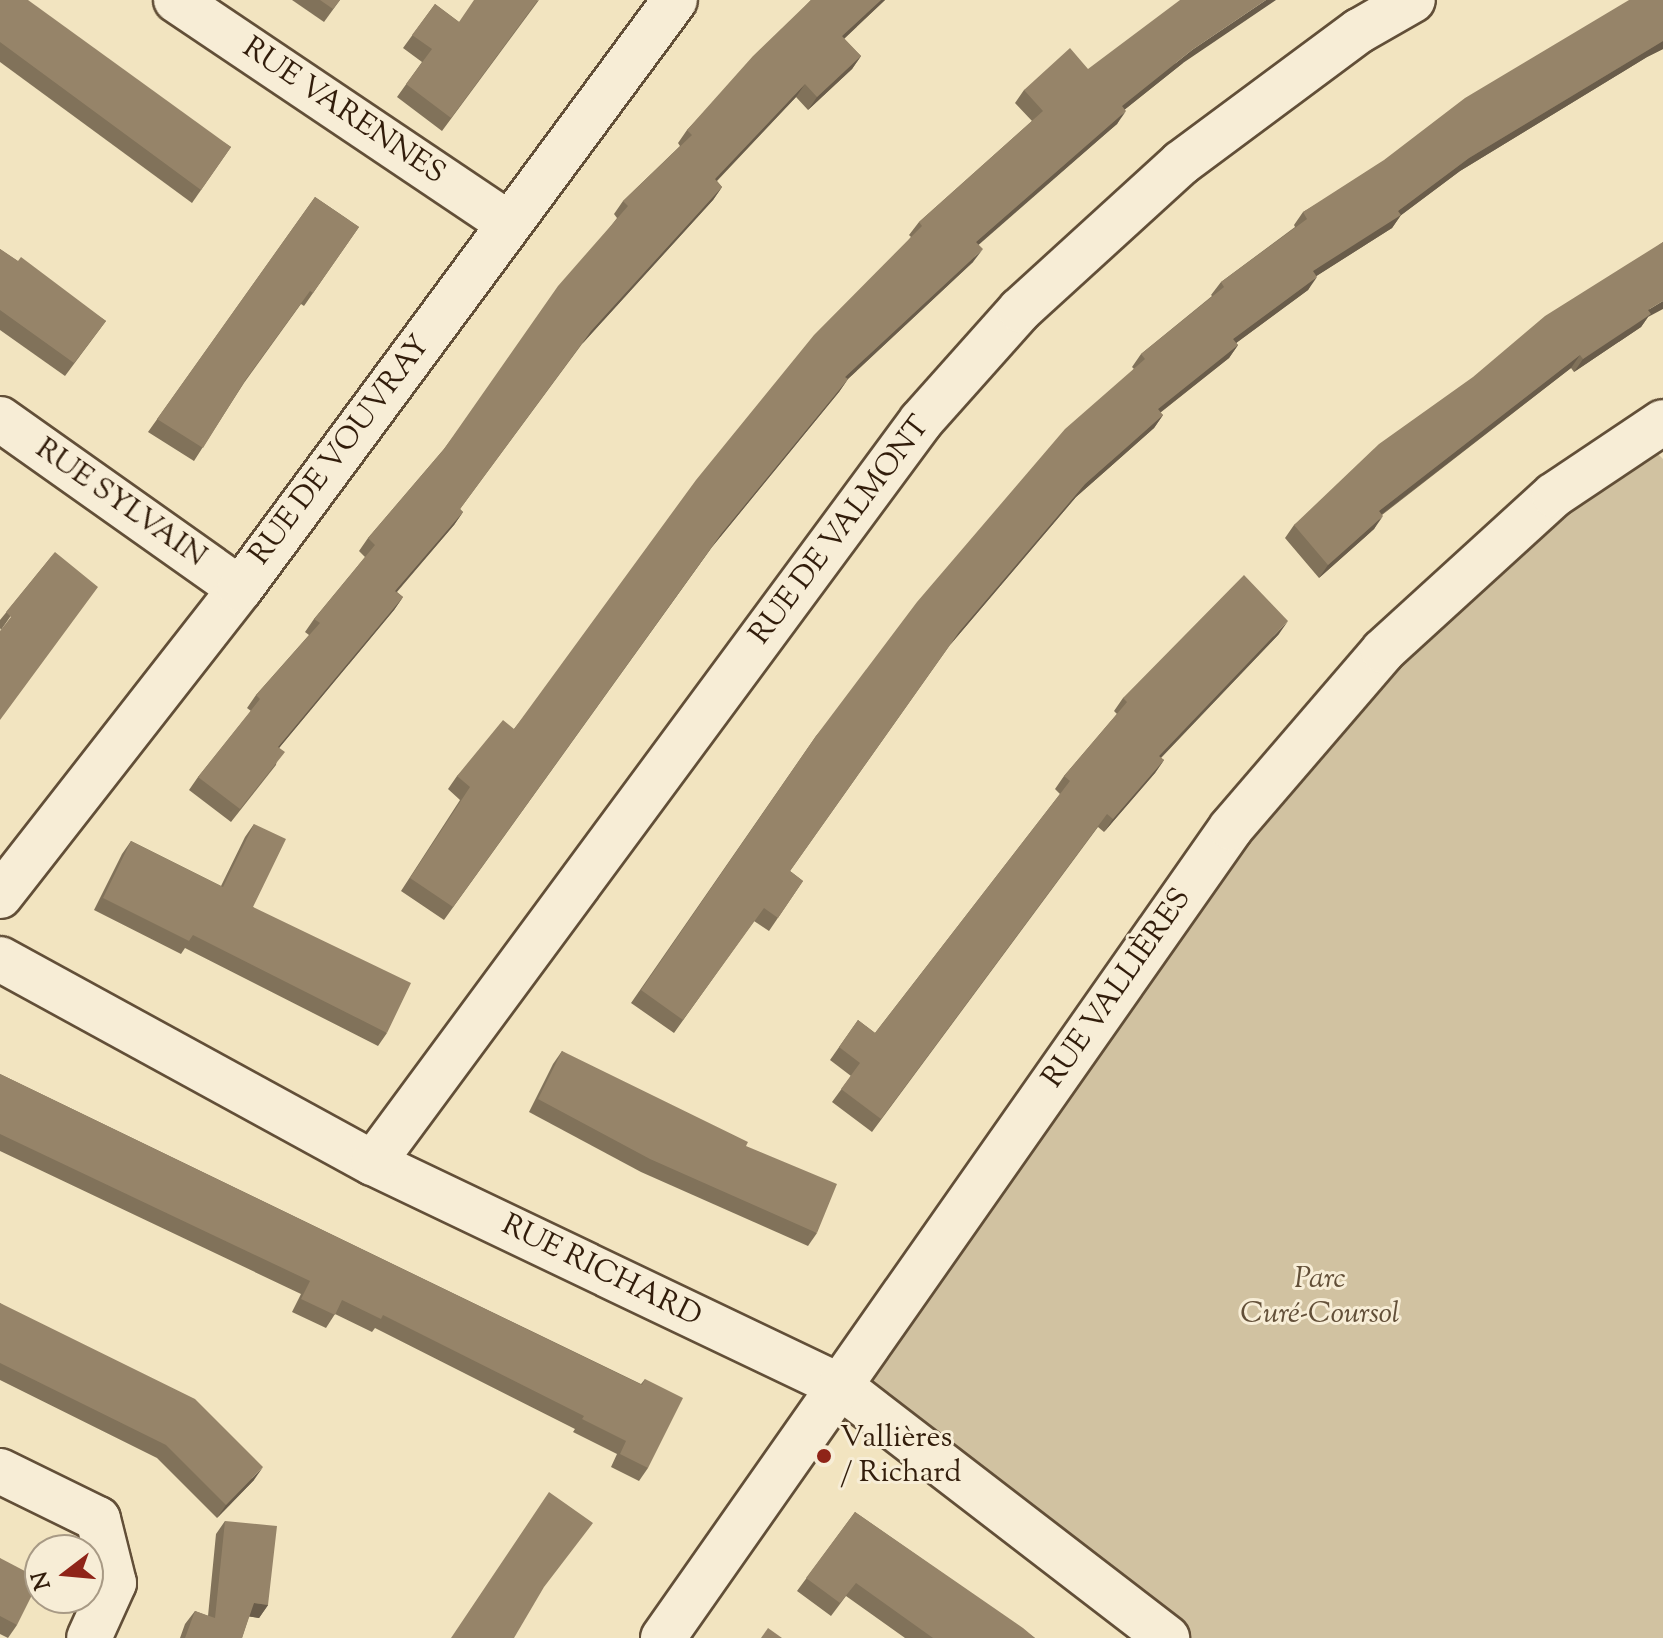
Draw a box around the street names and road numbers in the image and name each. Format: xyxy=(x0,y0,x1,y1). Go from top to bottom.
street label: RUE VARENNES xyxy=(235,31,451,193)
street label: RUE DE VOUVRAY xyxy=(243,329,439,573)
street label: RUE DE VALMONT xyxy=(743,410,939,652)
street label: RUE SYLVAIN xyxy=(28,432,212,576)
street label: RUE VALLIÈRES xyxy=(1036,883,1200,1095)
street label: RUE RICHARD xyxy=(495,1208,707,1336)

